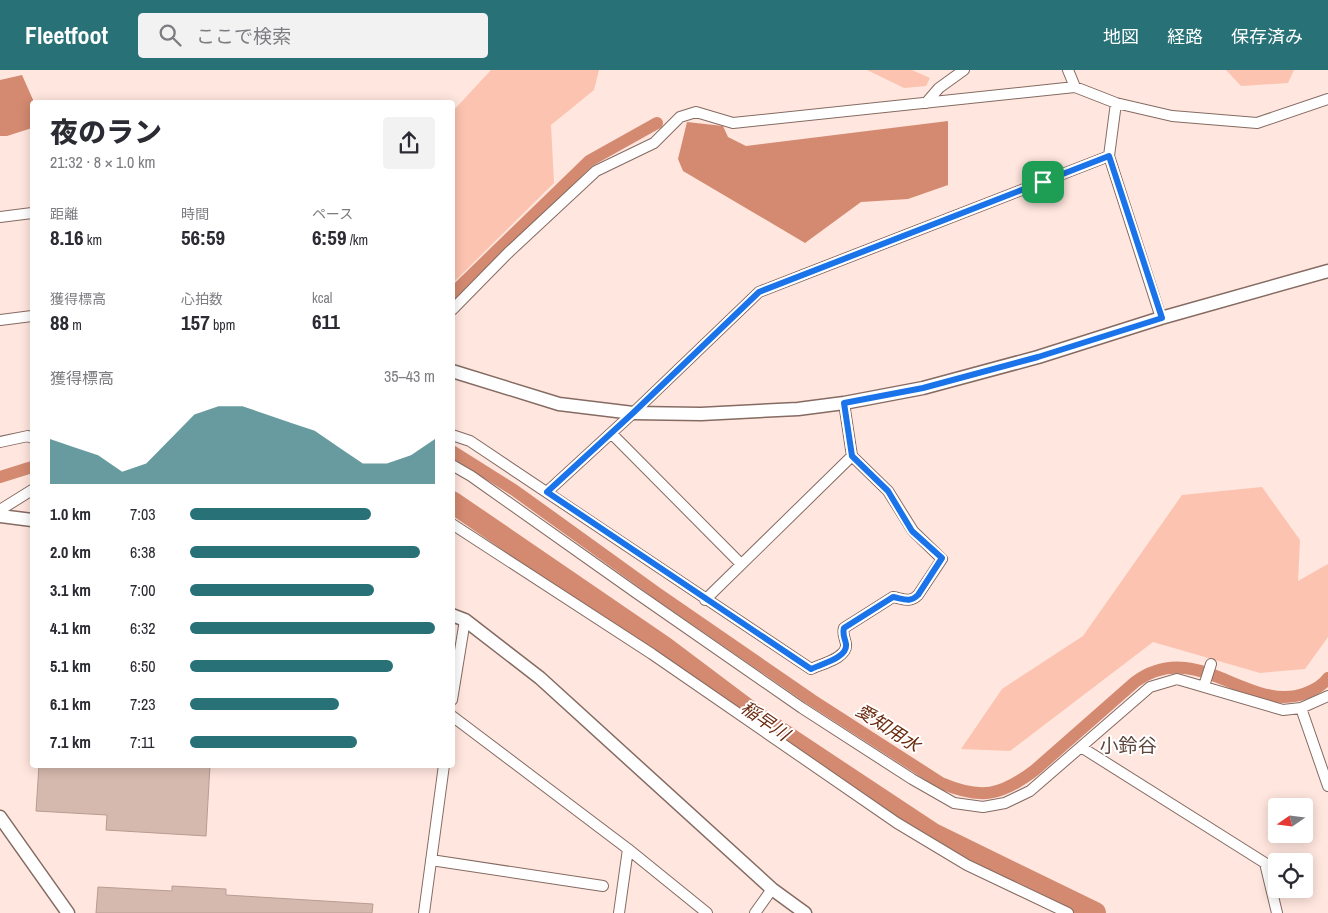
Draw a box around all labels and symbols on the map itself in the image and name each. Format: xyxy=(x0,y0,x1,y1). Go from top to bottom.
pin xyxy=(1022,161,1064,203)
water label: 稲早川 xyxy=(736,695,796,747)
water label: 愛知用水 xyxy=(851,697,927,759)
district label: 小鈴谷 xyxy=(1099,732,1157,758)
north arrow xyxy=(1268,798,1312,842)

